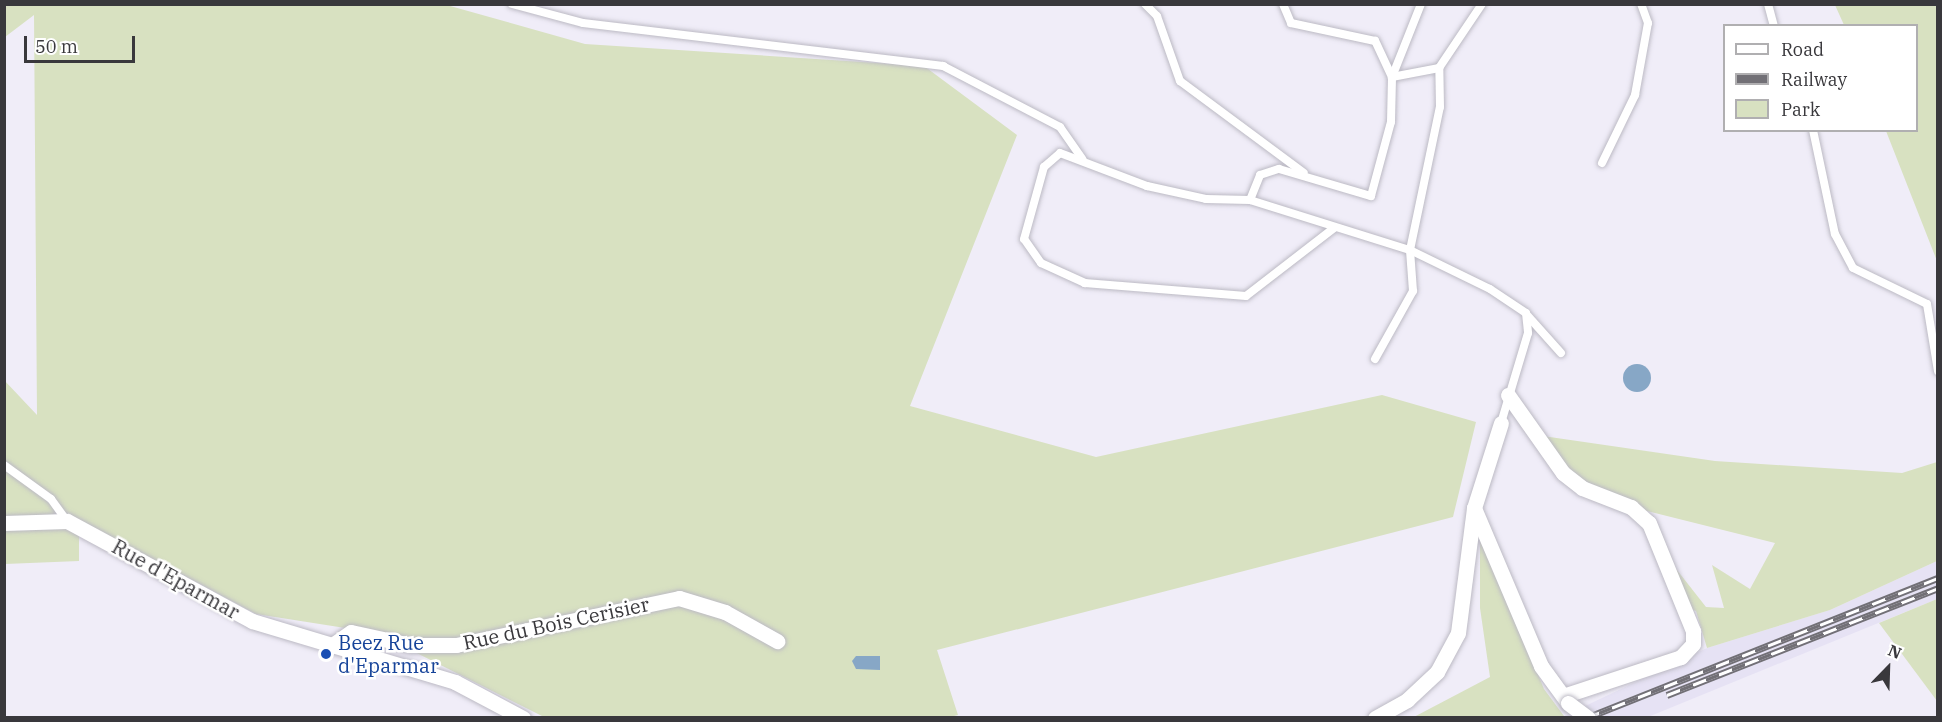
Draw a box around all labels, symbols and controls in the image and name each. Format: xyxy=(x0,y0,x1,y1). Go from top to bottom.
scale bar xyxy=(27,24,138,62)
legend xyxy=(1723,24,1918,132)
text: 50 m xyxy=(35,35,78,58)
text: Road xyxy=(1781,38,1824,61)
text: Railway xyxy=(1781,68,1847,91)
text: Park xyxy=(1781,98,1820,121)
street label: Rue d'Eparmar xyxy=(108,534,244,624)
street label: Rue du Bois Cerisier xyxy=(461,592,651,654)
place label: Beez Rue d'Eparmar xyxy=(338,630,439,677)
north arrow xyxy=(1858,638,1918,698)
text: N xyxy=(1885,640,1905,663)
marker: Beez Rue d'Eparmar xyxy=(319,647,333,661)

